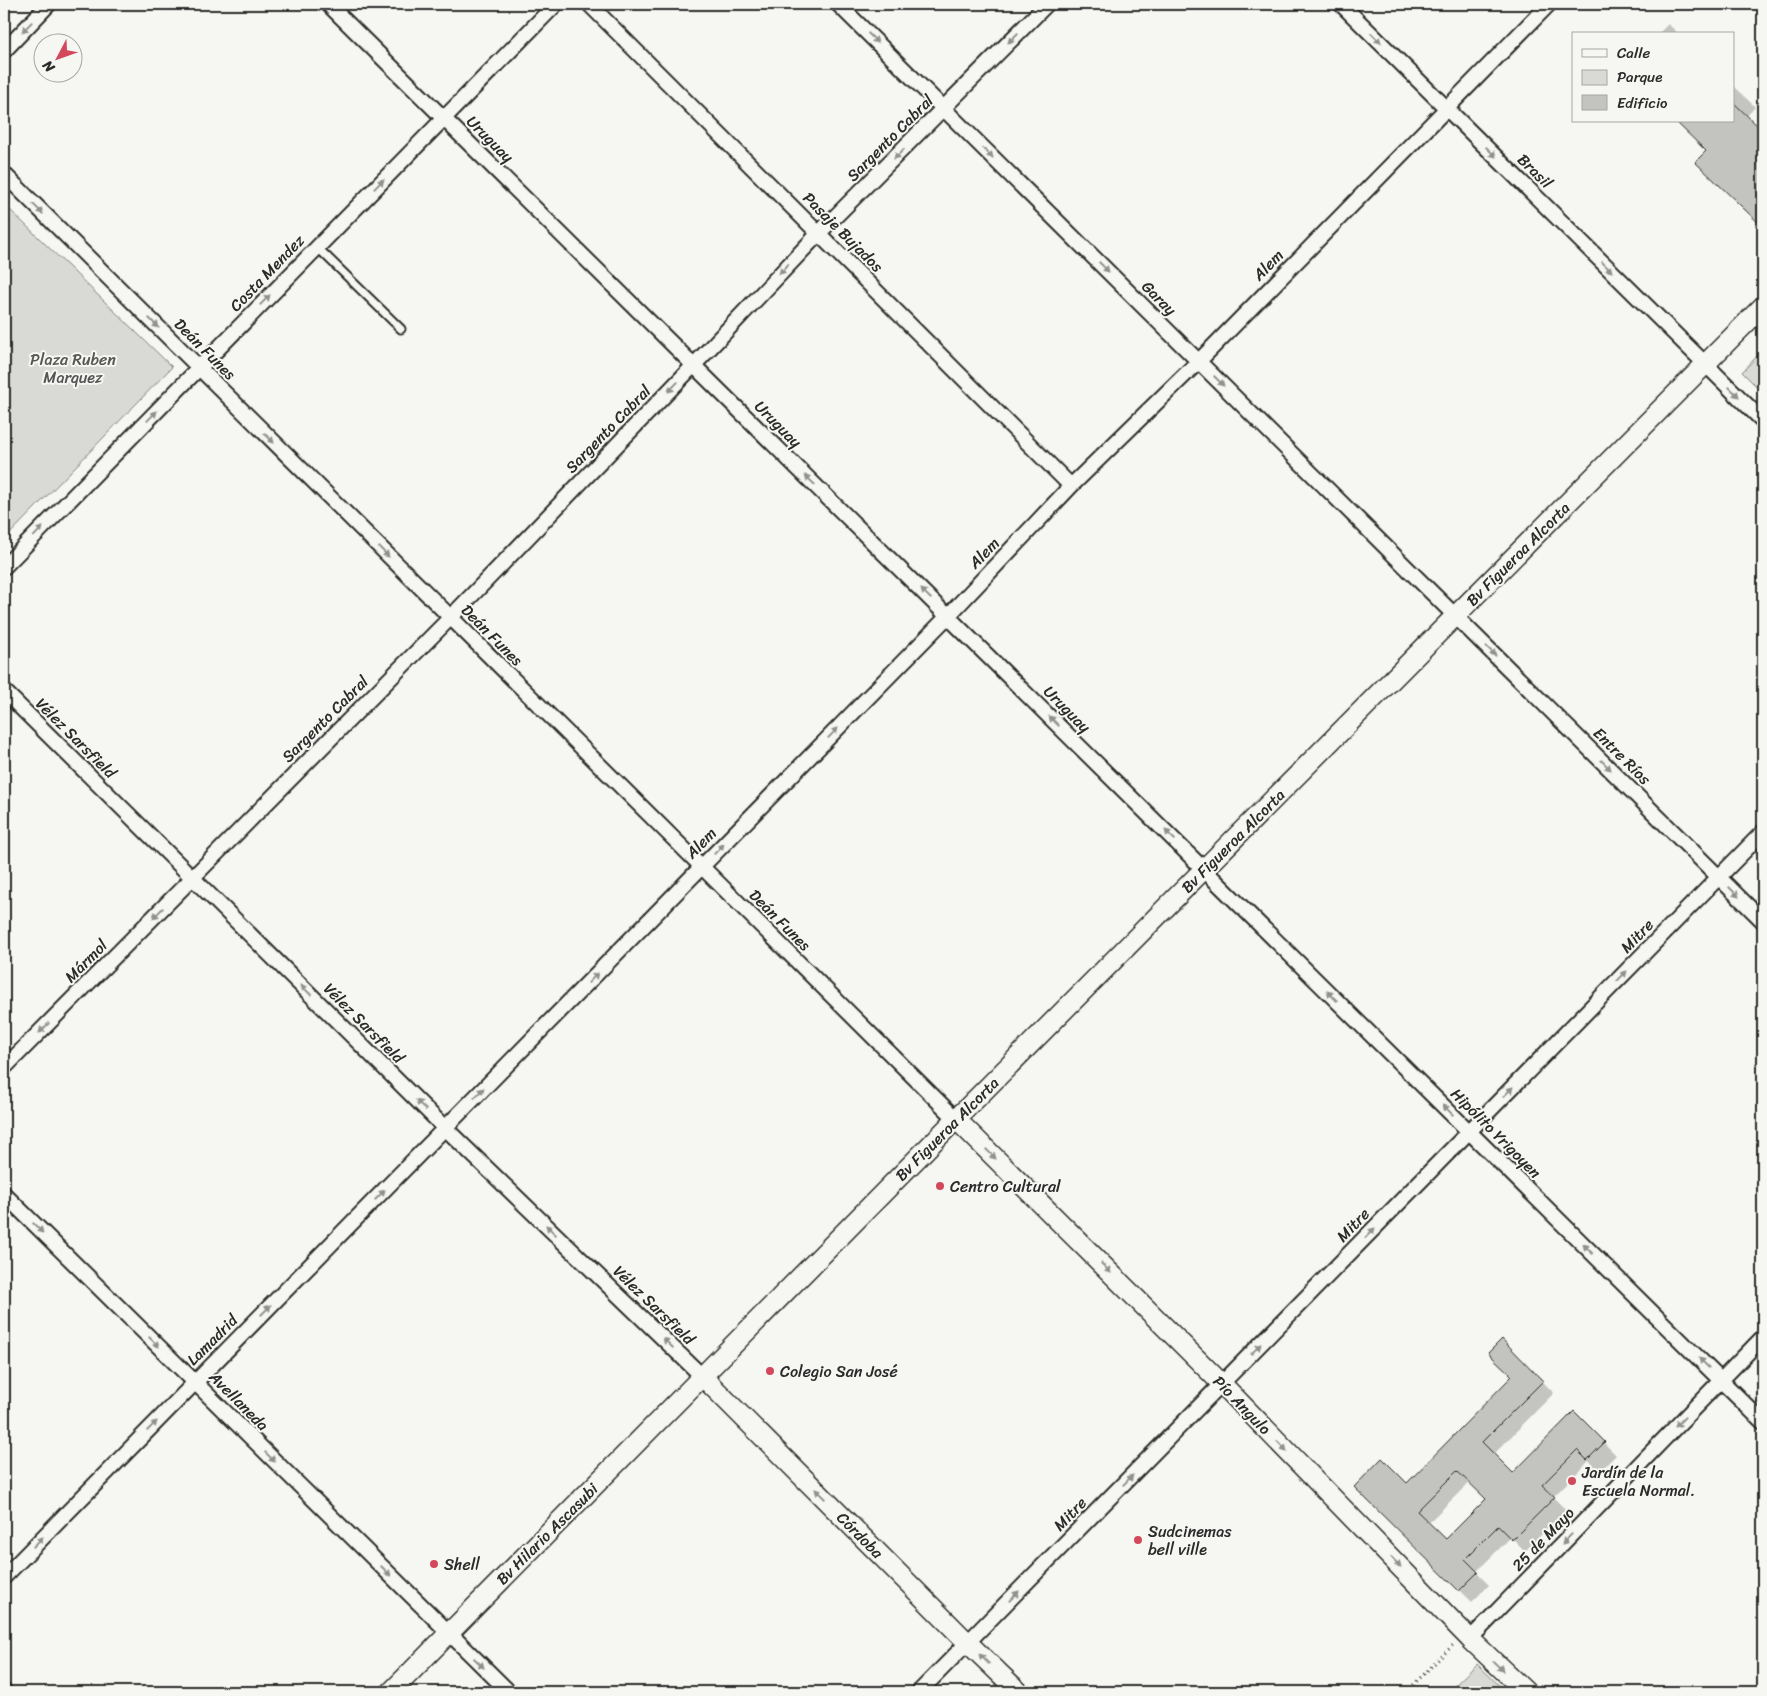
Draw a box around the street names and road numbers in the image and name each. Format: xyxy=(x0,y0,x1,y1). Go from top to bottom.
street label: Sargento Cabral xyxy=(839,87,941,189)
street label: Uruguay xyxy=(459,108,522,171)
street label: Brasil xyxy=(1510,146,1560,196)
street label: Pasaje Bujados xyxy=(796,185,891,280)
street label: Costa Mendez xyxy=(222,227,312,319)
street label: Alem xyxy=(1245,242,1291,289)
street label: Garay xyxy=(1134,273,1184,323)
street label: Deán Funes xyxy=(167,311,243,387)
street label: Sargento Cabral xyxy=(558,377,658,480)
street label: Uruguay xyxy=(747,393,810,456)
street label: Bv Figueroa Alcorta xyxy=(1459,495,1577,613)
street label: Alem xyxy=(961,530,1007,577)
street label: Deán Funes xyxy=(454,597,530,673)
street label: Sargento Cabral xyxy=(274,668,376,770)
street label: Uruguay xyxy=(1036,678,1099,741)
street label: Vélez Sarsfield xyxy=(28,690,125,787)
street label: Entre Ríos xyxy=(1586,720,1659,793)
street label: Bv Figueroa Alcorta xyxy=(1174,782,1292,900)
street label: Alem xyxy=(678,820,724,867)
street label: Deán Funes xyxy=(742,882,818,958)
street label: Mitre xyxy=(1613,912,1661,960)
street label: Mármol xyxy=(57,932,115,990)
street label: Vélez Sarsfield xyxy=(316,975,413,1072)
street label: Bv Figueroa Alcorta xyxy=(888,1070,1006,1188)
street label: Hipólito Yrigoyen xyxy=(1444,1081,1549,1186)
street label: Mitre xyxy=(1329,1201,1377,1249)
street label: Vélez Sarsfield xyxy=(606,1258,703,1353)
street label: Lamadrid xyxy=(179,1306,246,1373)
street label: Avellaneda xyxy=(201,1363,276,1438)
street label: Pío Angulo xyxy=(1206,1368,1278,1442)
street label: Bv Hilario Ascasubi xyxy=(489,1475,606,1592)
street label: Mitre xyxy=(1046,1490,1094,1538)
street label: 25 de Mayo xyxy=(1504,1500,1582,1578)
street label: Córdoba xyxy=(829,1504,891,1566)

